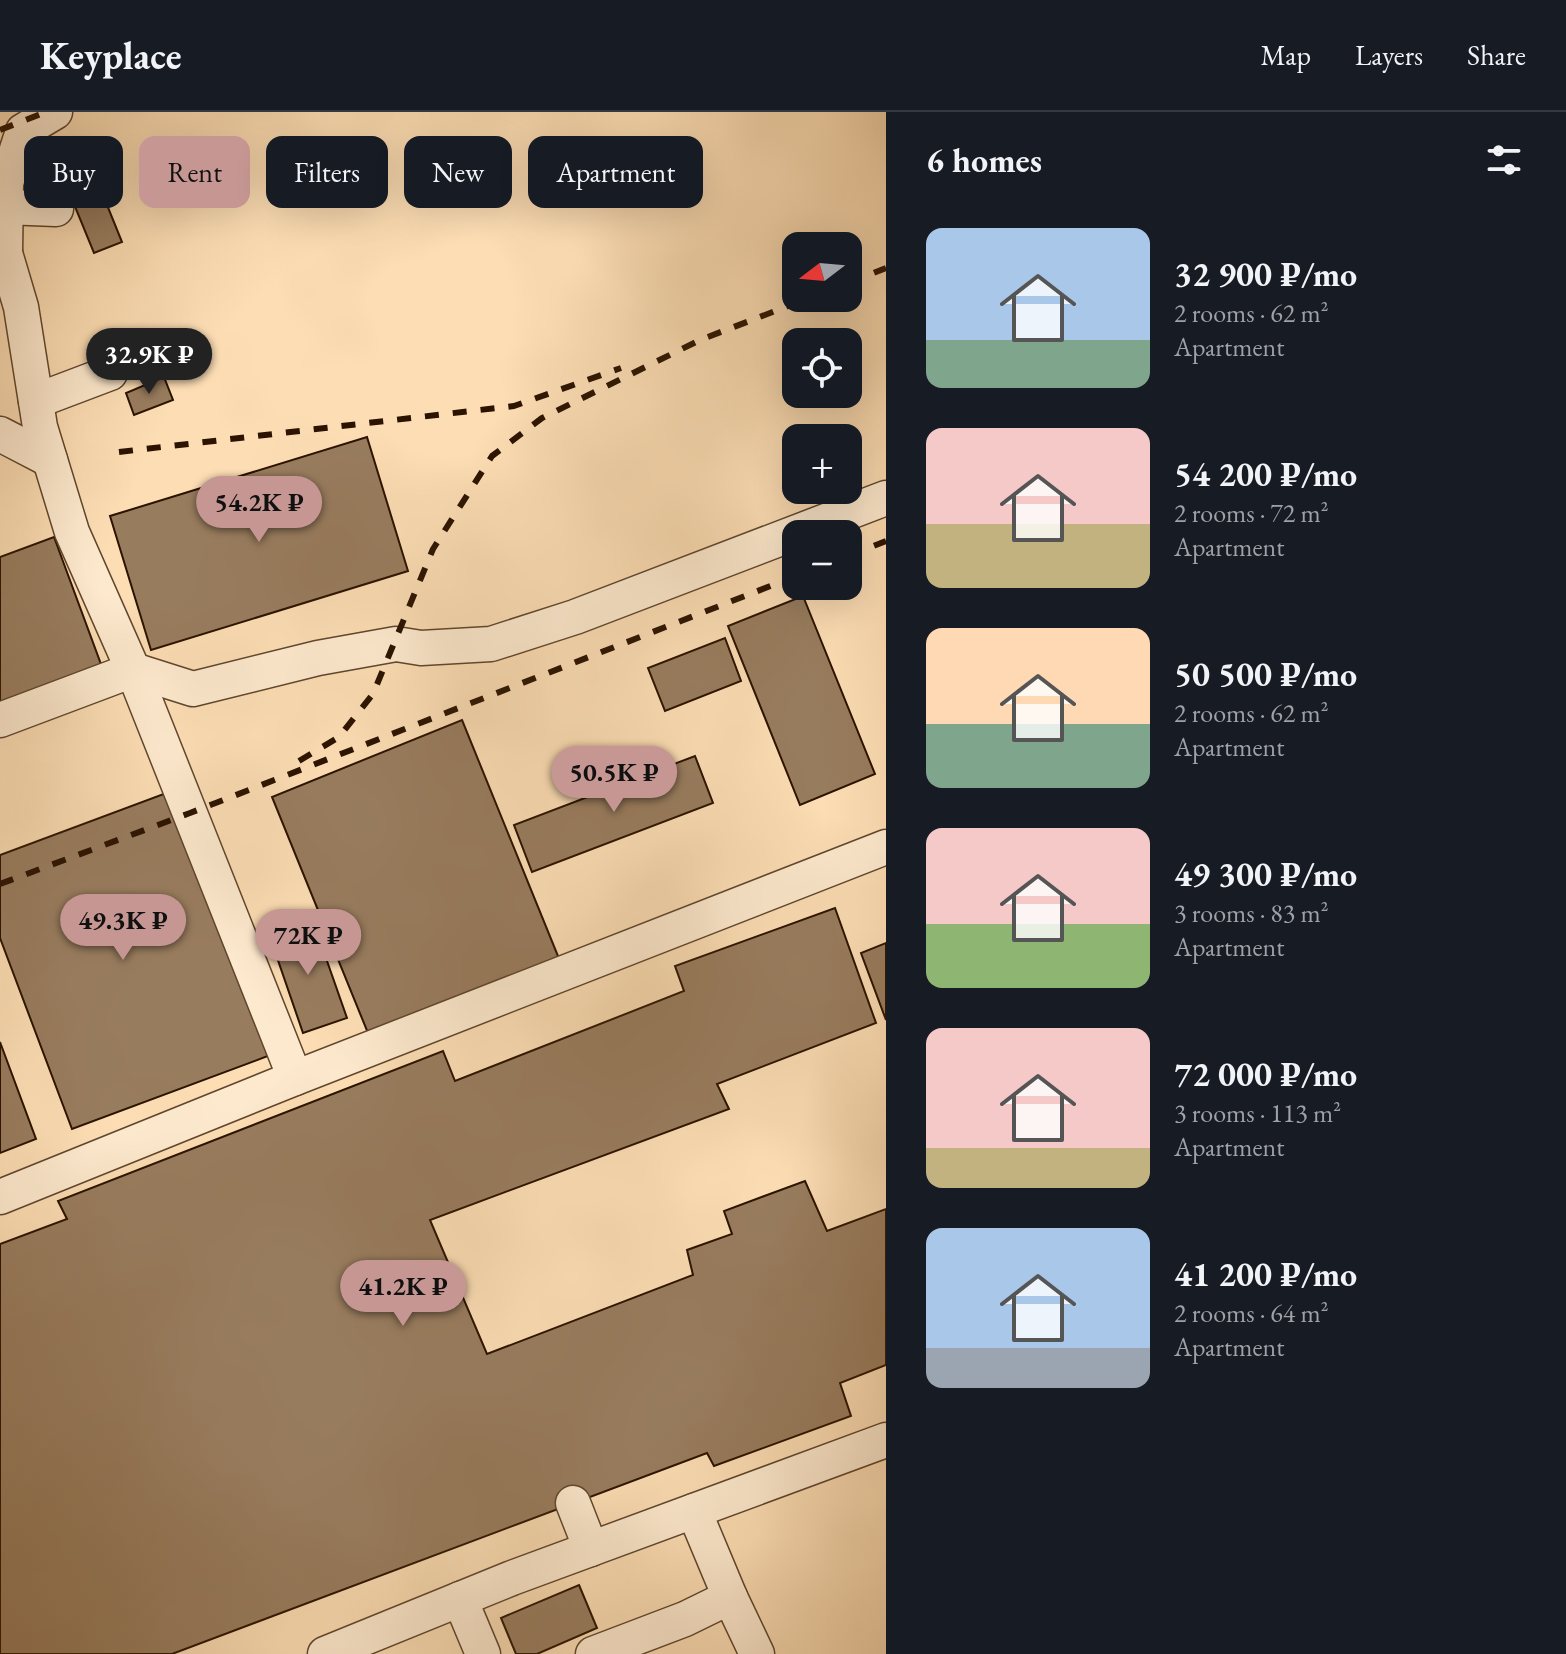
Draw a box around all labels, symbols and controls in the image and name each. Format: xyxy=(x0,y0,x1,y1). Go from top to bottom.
text: Keyplace xyxy=(40,31,182,80)
text: Map xyxy=(1261,37,1311,73)
text: Layers xyxy=(1355,37,1423,73)
text: Share xyxy=(1467,37,1526,73)
chip: Buy xyxy=(24,136,123,208)
chip: Rent xyxy=(139,136,250,208)
chip: Filters xyxy=(266,136,388,208)
chip: New xyxy=(404,136,512,208)
chip: Apartment xyxy=(528,136,703,208)
text: 6 homes xyxy=(926,138,1042,182)
icon: filters xyxy=(1482,138,1526,182)
north arrow xyxy=(782,232,862,312)
map controls xyxy=(782,232,862,600)
text: 32 900 ₽/mo xyxy=(1174,252,1357,296)
icon: home xyxy=(990,260,1086,356)
text: 2 rooms · 62 m² xyxy=(1174,296,1329,330)
pin: 32.9K ₽ xyxy=(75,328,223,396)
button: locate xyxy=(782,328,862,408)
text: Apartment xyxy=(1174,330,1284,364)
text: 32.9K ₽ xyxy=(104,337,194,371)
button: + xyxy=(782,424,862,504)
text: 54 200 ₽/mo xyxy=(1174,452,1357,496)
icon: home xyxy=(990,460,1086,556)
pin: 54.2K ₽ xyxy=(185,476,333,544)
text: 54.2K ₽ xyxy=(214,485,304,519)
text: 2 rooms · 72 m² xyxy=(1174,496,1329,530)
button: − xyxy=(782,520,862,600)
text: Apartment xyxy=(1174,530,1284,564)
text: 50 500 ₽/mo xyxy=(1174,652,1357,696)
icon: home xyxy=(990,660,1086,756)
text: 2 rooms · 62 m² xyxy=(1174,696,1329,730)
text: Apartment xyxy=(1174,730,1284,764)
pin: 50.5K ₽ xyxy=(540,746,688,814)
text: 50.5K ₽ xyxy=(569,755,659,789)
text: 49 300 ₽/mo xyxy=(1174,852,1357,896)
icon: home xyxy=(990,860,1086,956)
pin: 49.3K ₽ xyxy=(49,894,197,962)
text: 3 rooms · 83 m² xyxy=(1174,896,1329,930)
text: 49.3K ₽ xyxy=(78,903,168,937)
pin: 72K ₽ xyxy=(252,909,364,977)
text: 72K ₽ xyxy=(273,918,343,952)
text: Apartment xyxy=(1174,930,1284,964)
text: 72 000 ₽/mo xyxy=(1174,1052,1357,1096)
icon: home xyxy=(990,1060,1086,1156)
text: 3 rooms · 113 m² xyxy=(1174,1096,1341,1130)
text: Apartment xyxy=(1174,1130,1284,1164)
text: 41 200 ₽/mo xyxy=(1174,1252,1357,1296)
pin: 41.2K ₽ xyxy=(329,1260,477,1328)
icon: home xyxy=(990,1260,1086,1356)
text: 41.2K ₽ xyxy=(358,1269,448,1303)
text: 2 rooms · 64 m² xyxy=(1174,1296,1329,1330)
text: Apartment xyxy=(1174,1330,1284,1364)

